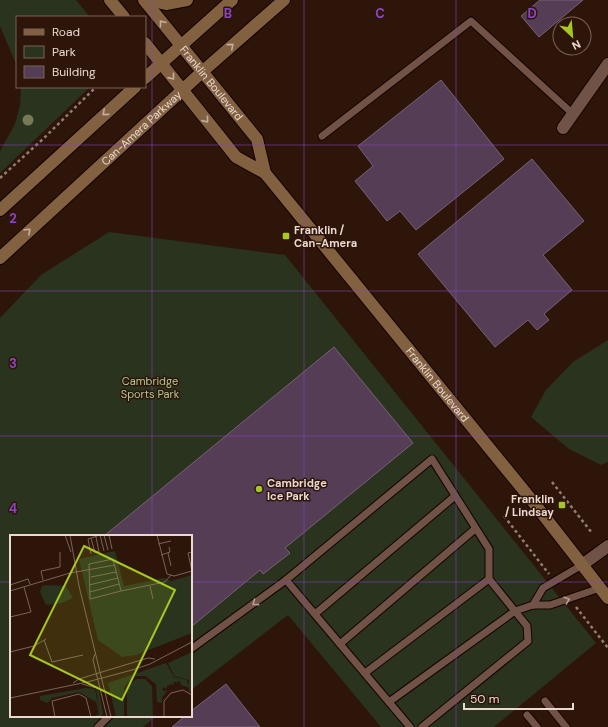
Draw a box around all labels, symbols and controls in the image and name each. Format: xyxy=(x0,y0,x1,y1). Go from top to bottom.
text: B xyxy=(224,5,232,22)
text: C xyxy=(375,5,385,22)
text: D xyxy=(527,5,537,22)
legend xyxy=(16,16,146,88)
north arrow xyxy=(552,16,592,56)
one-way arrow xyxy=(160,21,167,28)
text: Road xyxy=(52,24,80,40)
text: N xyxy=(570,37,583,53)
street label: Franklin Boulevard xyxy=(177,43,246,123)
text: Park xyxy=(52,44,76,60)
one-way arrow xyxy=(227,44,234,51)
text: Building xyxy=(52,64,96,80)
one-way arrow xyxy=(167,72,174,79)
street label: Can-Amera Parkway xyxy=(98,88,184,168)
one-way arrow xyxy=(103,108,110,115)
one-way arrow xyxy=(202,115,209,123)
text: 2 xyxy=(9,210,17,227)
place label: Franklin / Can-Amera xyxy=(294,223,357,250)
one-way arrow xyxy=(23,228,31,236)
marker: Franklin / Can-Amera xyxy=(281,231,291,241)
street label: Franklin Boulevard xyxy=(403,344,472,425)
text: 3 xyxy=(9,355,17,372)
park label: Cambridge Sports Park xyxy=(121,374,180,401)
place label: Cambridge Ice Park xyxy=(267,476,327,503)
marker: Cambridge Ice Park xyxy=(254,484,264,494)
place label: Franklin / Lindsay xyxy=(505,492,554,519)
text: 4 xyxy=(9,500,17,517)
marker: Franklin / Lindsay xyxy=(557,500,567,510)
inset map xyxy=(10,535,192,717)
one-way arrow xyxy=(564,597,571,605)
one-way arrow xyxy=(252,598,259,605)
scale bar xyxy=(464,685,573,711)
text: 50 m xyxy=(470,691,499,707)

